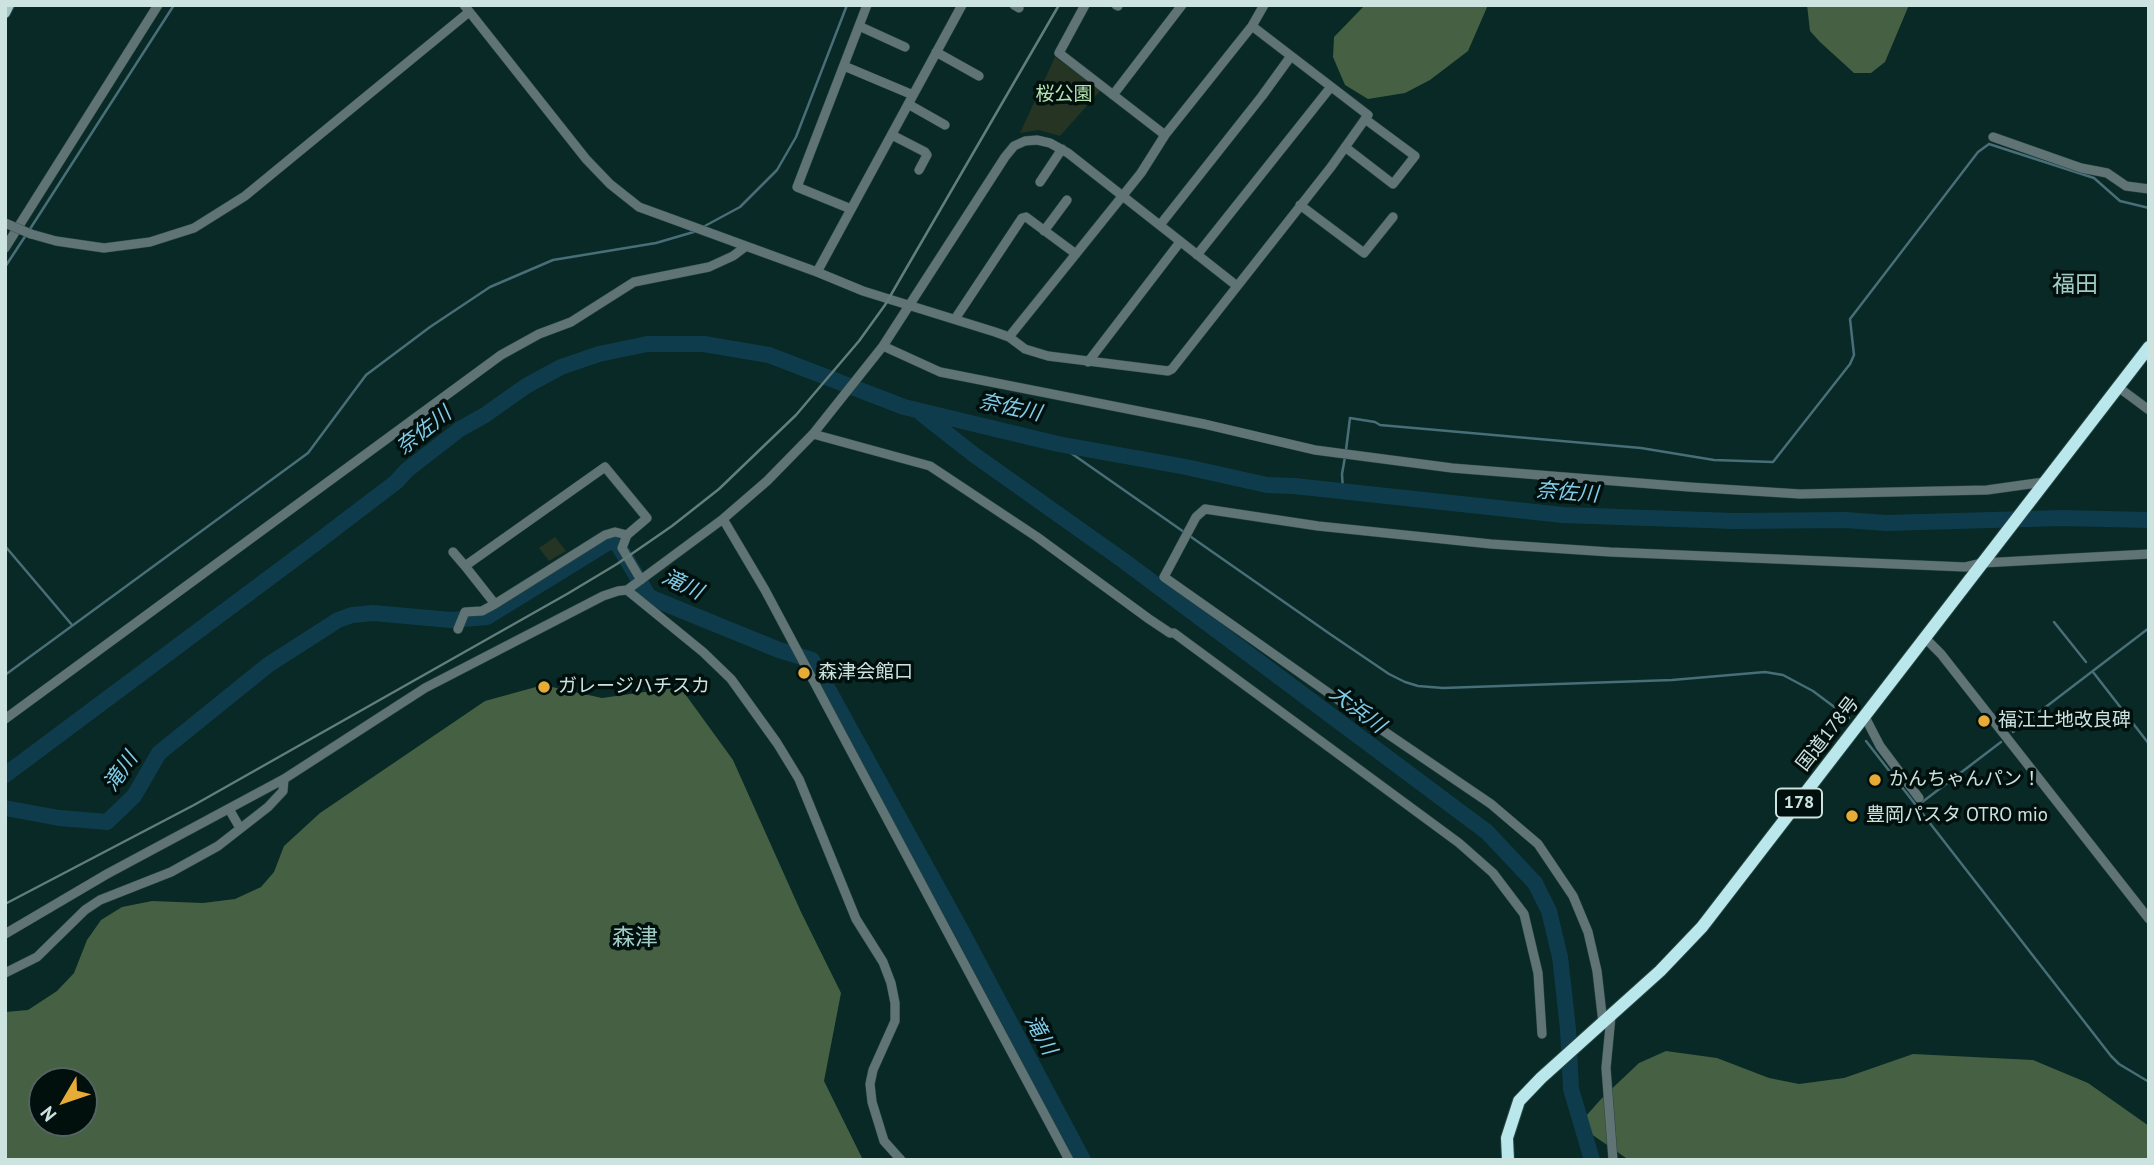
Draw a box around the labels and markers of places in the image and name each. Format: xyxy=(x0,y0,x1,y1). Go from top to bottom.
place label: 森津会館口 xyxy=(818,662,913,684)
marker: 森津会館口 xyxy=(796,665,812,681)
place label: ガレージハチスカ xyxy=(558,676,710,698)
marker: ガレージハチスカ xyxy=(536,679,552,695)
place label: 福江土地改良碑 xyxy=(1998,710,2131,732)
marker: 福江土地改良碑 xyxy=(1976,713,1992,729)
place label: かんちゃんパン！ xyxy=(1889,769,2041,791)
marker: かんちゃんパン！ xyxy=(1867,772,1883,788)
place label: 豊岡パスタ OTRO mio xyxy=(1866,805,2048,827)
marker: 豊岡パスタ OTRO mio xyxy=(1844,808,1860,824)

